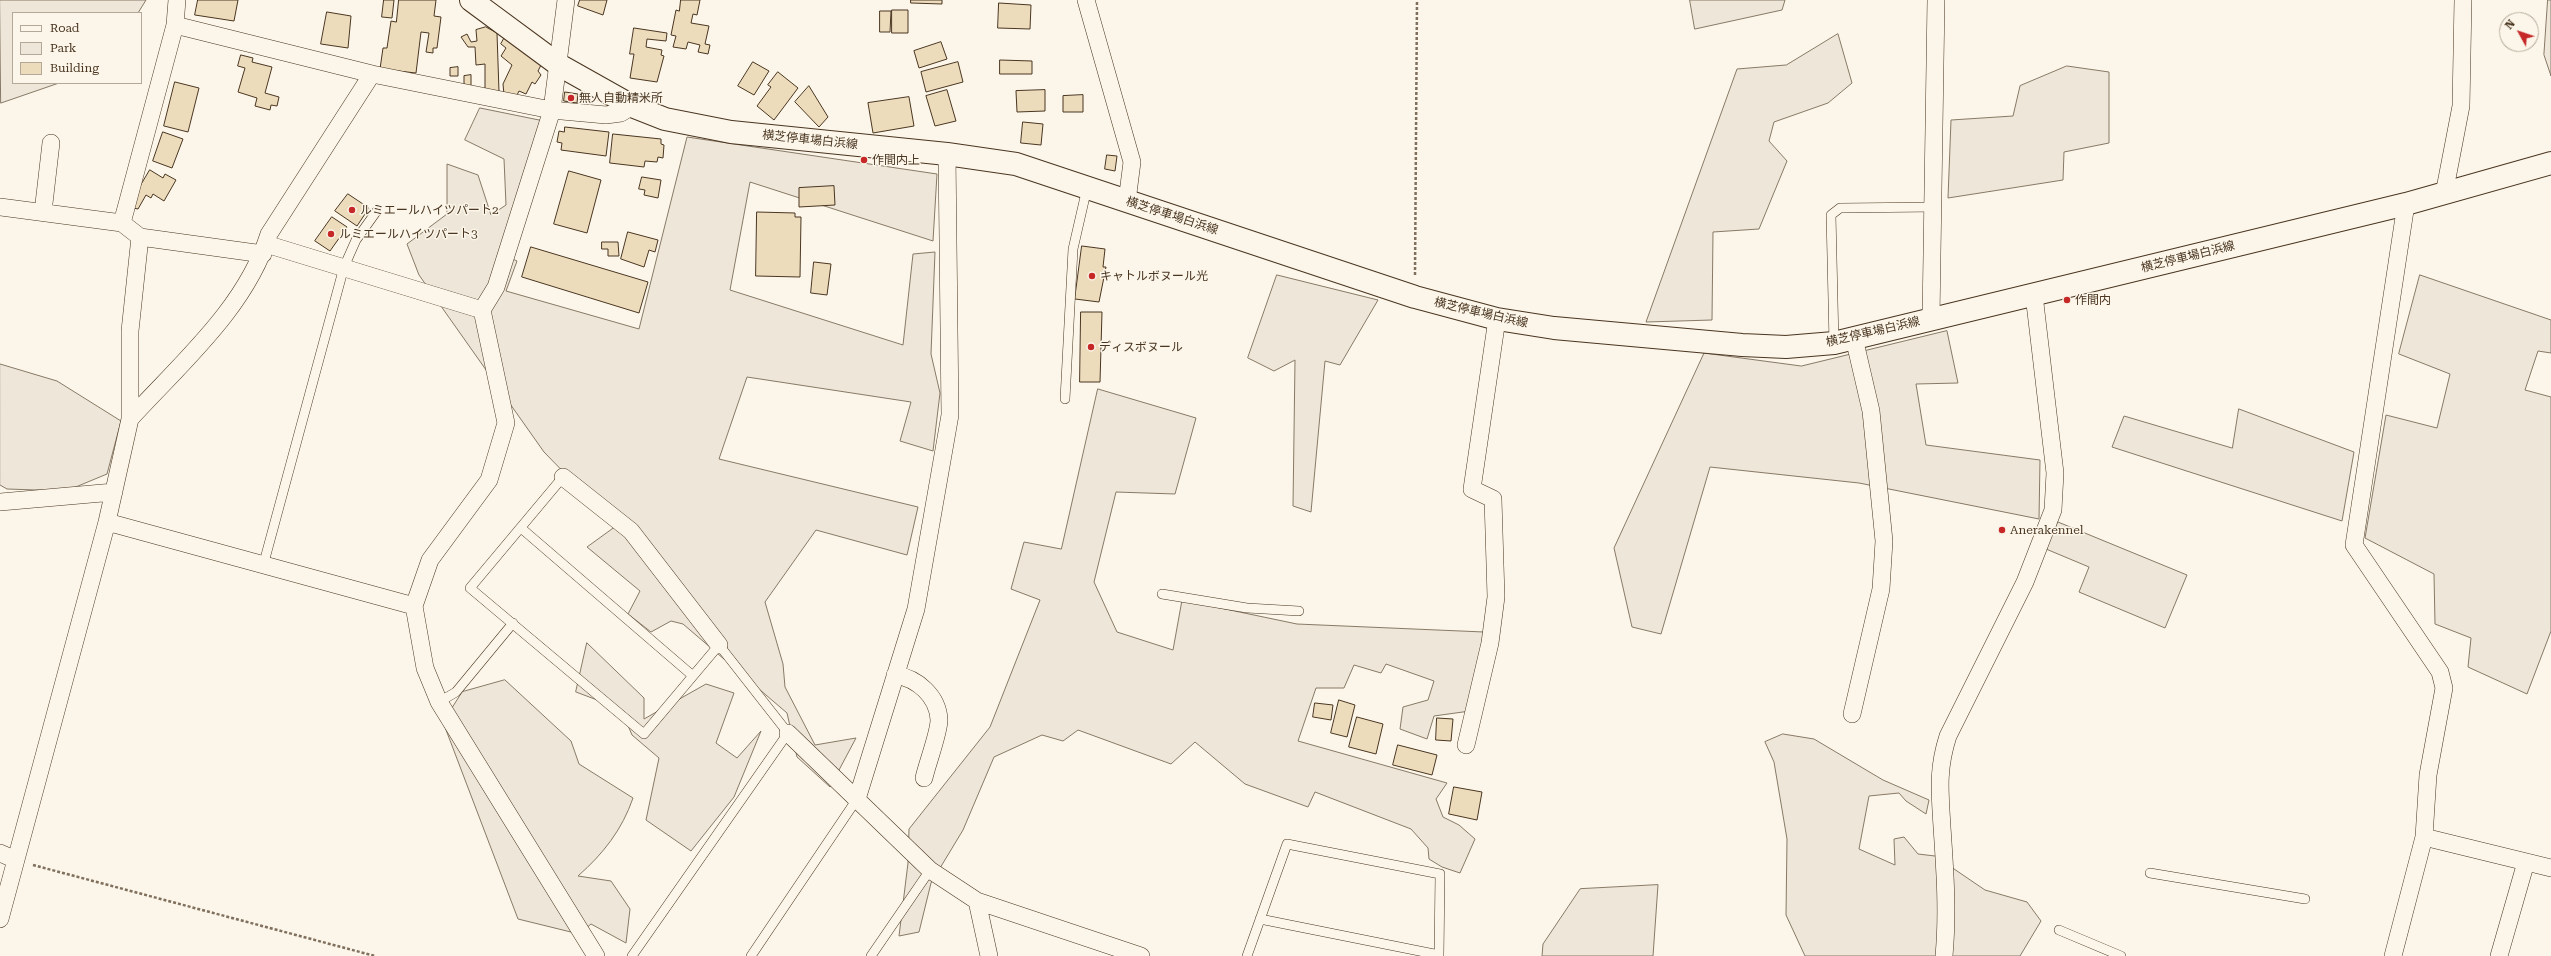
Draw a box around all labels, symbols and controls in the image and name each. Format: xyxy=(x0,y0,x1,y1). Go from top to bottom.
legend xyxy=(12,12,142,84)
north arrow xyxy=(2499,12,2539,52)
text: N xyxy=(2502,17,2518,32)
text: Road xyxy=(50,21,79,35)
text: Park xyxy=(50,41,76,55)
text: Building xyxy=(50,61,99,75)
place label: 無人自動精米所 xyxy=(579,91,663,105)
marker: 無人自動精米所 xyxy=(566,93,576,103)
street label: 横芝停車場白浜線 xyxy=(762,128,858,152)
place label: 作間内上 xyxy=(872,153,920,167)
marker: 作間内上 xyxy=(859,155,869,165)
street label: 横芝停車場白浜線 xyxy=(1124,194,1220,238)
place label: ルミエールハイツパート2 xyxy=(360,203,499,217)
marker: ルミエールハイツパート2 xyxy=(347,205,357,215)
place label: ルミエールハイツパート3 xyxy=(339,227,478,241)
marker: ルミエールハイツパート3 xyxy=(326,229,336,239)
street label: 横芝停車場白浜線 xyxy=(2140,238,2236,276)
place label: キャトルボヌール光 xyxy=(1100,269,1208,283)
marker: キャトルボヌール光 xyxy=(1087,271,1097,281)
place label: 作間内 xyxy=(2075,293,2111,307)
street label: 横芝停車場白浜線 xyxy=(1433,295,1529,331)
marker: 作間内 xyxy=(2062,295,2072,305)
street label: 横芝停車場白浜線 xyxy=(1825,314,1921,350)
place label: ディスボヌール xyxy=(1099,340,1183,354)
marker: ディスボヌール xyxy=(1086,342,1096,352)
place label: Anerakennel xyxy=(2010,523,2084,537)
marker: Anerakennel xyxy=(1997,525,2007,535)

